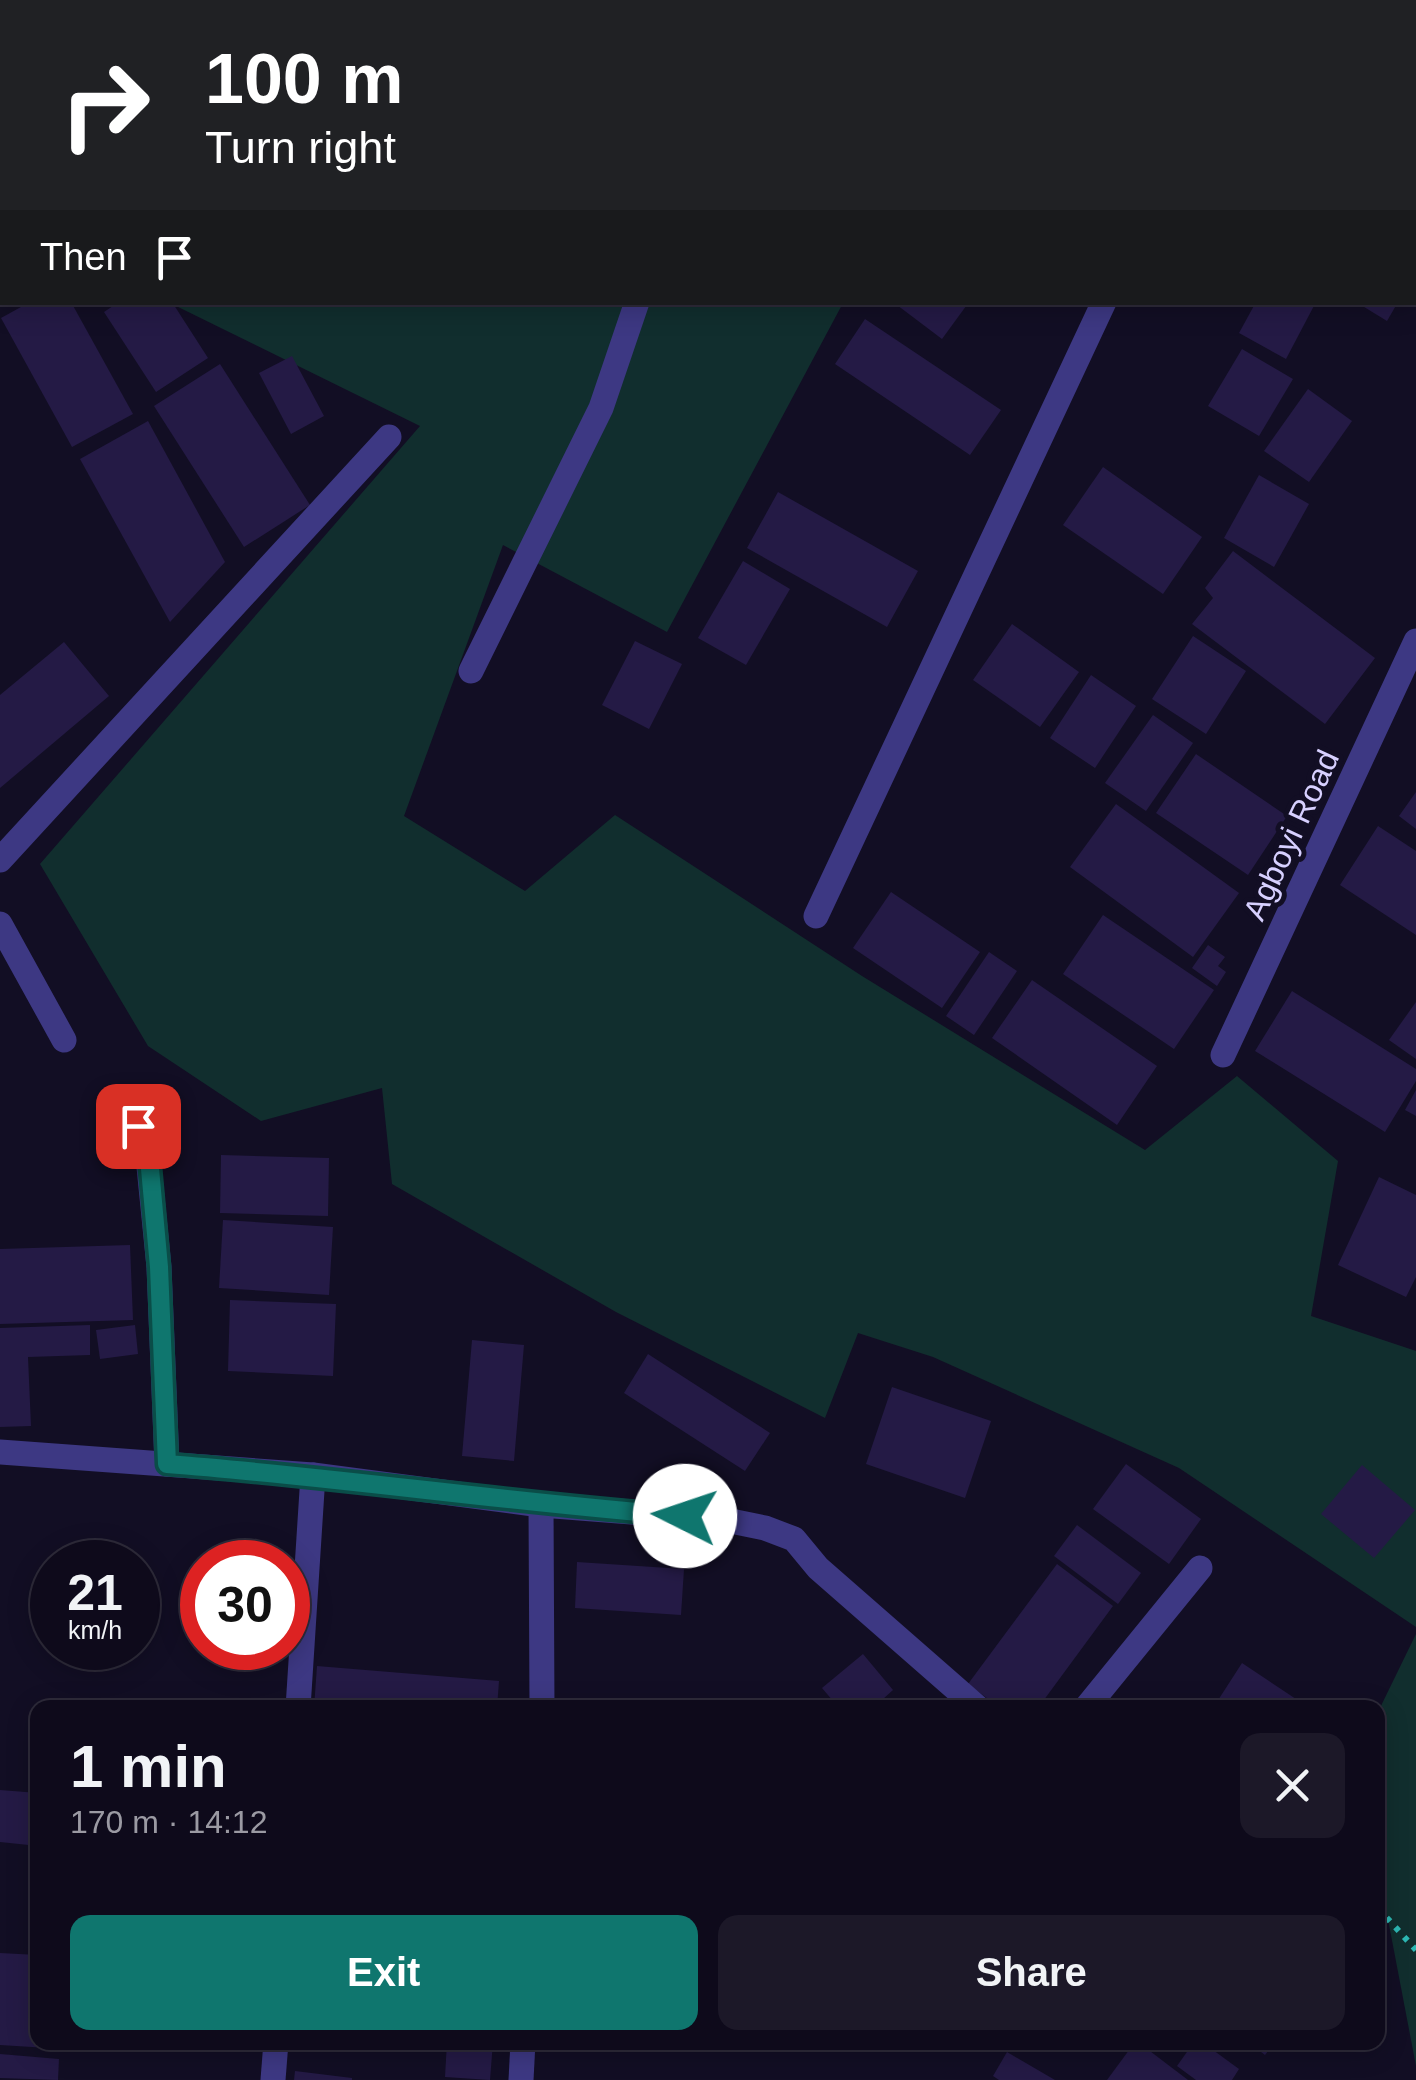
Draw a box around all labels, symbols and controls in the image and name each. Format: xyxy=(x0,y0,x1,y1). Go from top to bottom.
icon: right xyxy=(40,40,170,170)
text: 100 m xyxy=(205,40,403,118)
text: Turn right xyxy=(205,122,396,173)
icon: arrive xyxy=(147,230,202,285)
text: Then xyxy=(40,236,127,278)
street label: Agboyi Road xyxy=(1236,744,1346,926)
pin xyxy=(96,1084,181,1169)
icon: arrive xyxy=(111,1099,166,1154)
position arrow xyxy=(633,1464,737,1568)
speed limit sign: 30 xyxy=(180,1540,310,1670)
text: 21 xyxy=(67,1565,123,1621)
text: km/h xyxy=(68,1616,122,1644)
text: 1 min xyxy=(70,1733,227,1800)
button: close xyxy=(1240,1733,1345,1838)
text: 170 m · 14:12 xyxy=(70,1804,267,1840)
button: Exit xyxy=(70,1915,698,2030)
button: Share xyxy=(718,1915,1345,2030)

